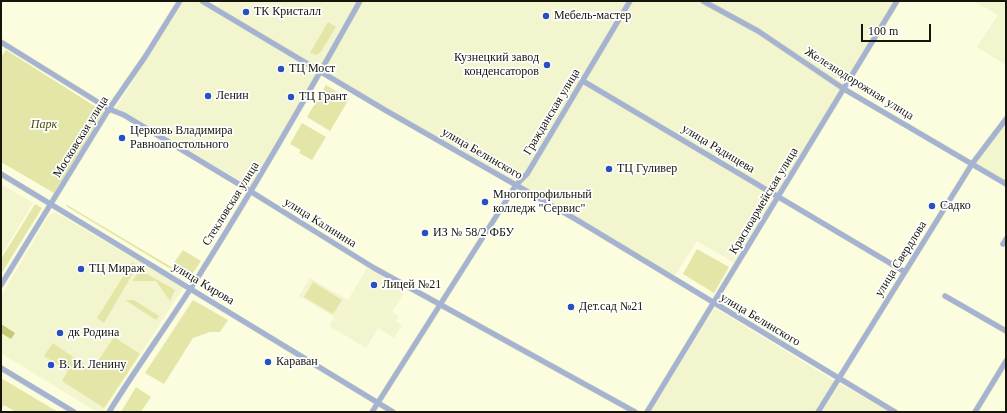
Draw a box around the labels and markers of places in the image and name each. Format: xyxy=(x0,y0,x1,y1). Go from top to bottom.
place label: ТК Кристалл xyxy=(254,5,321,19)
marker: ТК Кристалл xyxy=(241,7,251,17)
place label: Мебель-мастер xyxy=(554,9,631,23)
marker: Мебель-мастер xyxy=(541,11,551,21)
place label: Кузнецкий завод конденсаторов xyxy=(454,51,539,79)
marker: Кузнецкий завод конденсаторов xyxy=(542,60,552,70)
place label: ТЦ Мост xyxy=(289,62,335,76)
marker: ТЦ Мост xyxy=(276,64,286,74)
place label: Ленин xyxy=(216,89,249,103)
place label: ТЦ Грант xyxy=(299,90,347,104)
marker: Ленин xyxy=(203,91,213,101)
marker: ТЦ Грант xyxy=(286,92,296,102)
place label: Церковь Владимира Равноапостольного xyxy=(130,124,233,152)
marker: Церковь Владимира Равноапостольного xyxy=(117,133,127,143)
place label: ТЦ Гуливер xyxy=(617,162,677,176)
marker: ТЦ Гуливер xyxy=(604,164,614,174)
place label: Многопрофильный колледж "Сервис" xyxy=(493,188,592,216)
marker: Многопрофильный колледж "Сервис" xyxy=(480,197,490,207)
place label: Садко xyxy=(940,199,971,213)
marker: Садко xyxy=(927,201,937,211)
place label: ИЗ № 58/2 ФБУ xyxy=(433,226,514,240)
marker: ИЗ № 58/2 ФБУ xyxy=(420,228,430,238)
place label: ТЦ Мираж xyxy=(89,262,145,276)
marker: ТЦ Мираж xyxy=(76,264,86,274)
place label: Лицей №21 xyxy=(382,278,441,292)
marker: Лицей №21 xyxy=(369,280,379,290)
place label: Дет.сад №21 xyxy=(579,300,643,314)
marker: Дет.сад №21 xyxy=(566,302,576,312)
place label: дк Родина xyxy=(68,326,119,340)
marker: дк Родина xyxy=(55,328,65,338)
place label: Караван xyxy=(276,355,318,369)
marker: Караван xyxy=(263,357,273,367)
place label: В. И. Ленину xyxy=(59,358,126,372)
marker: В. И. Ленину xyxy=(46,360,56,370)

